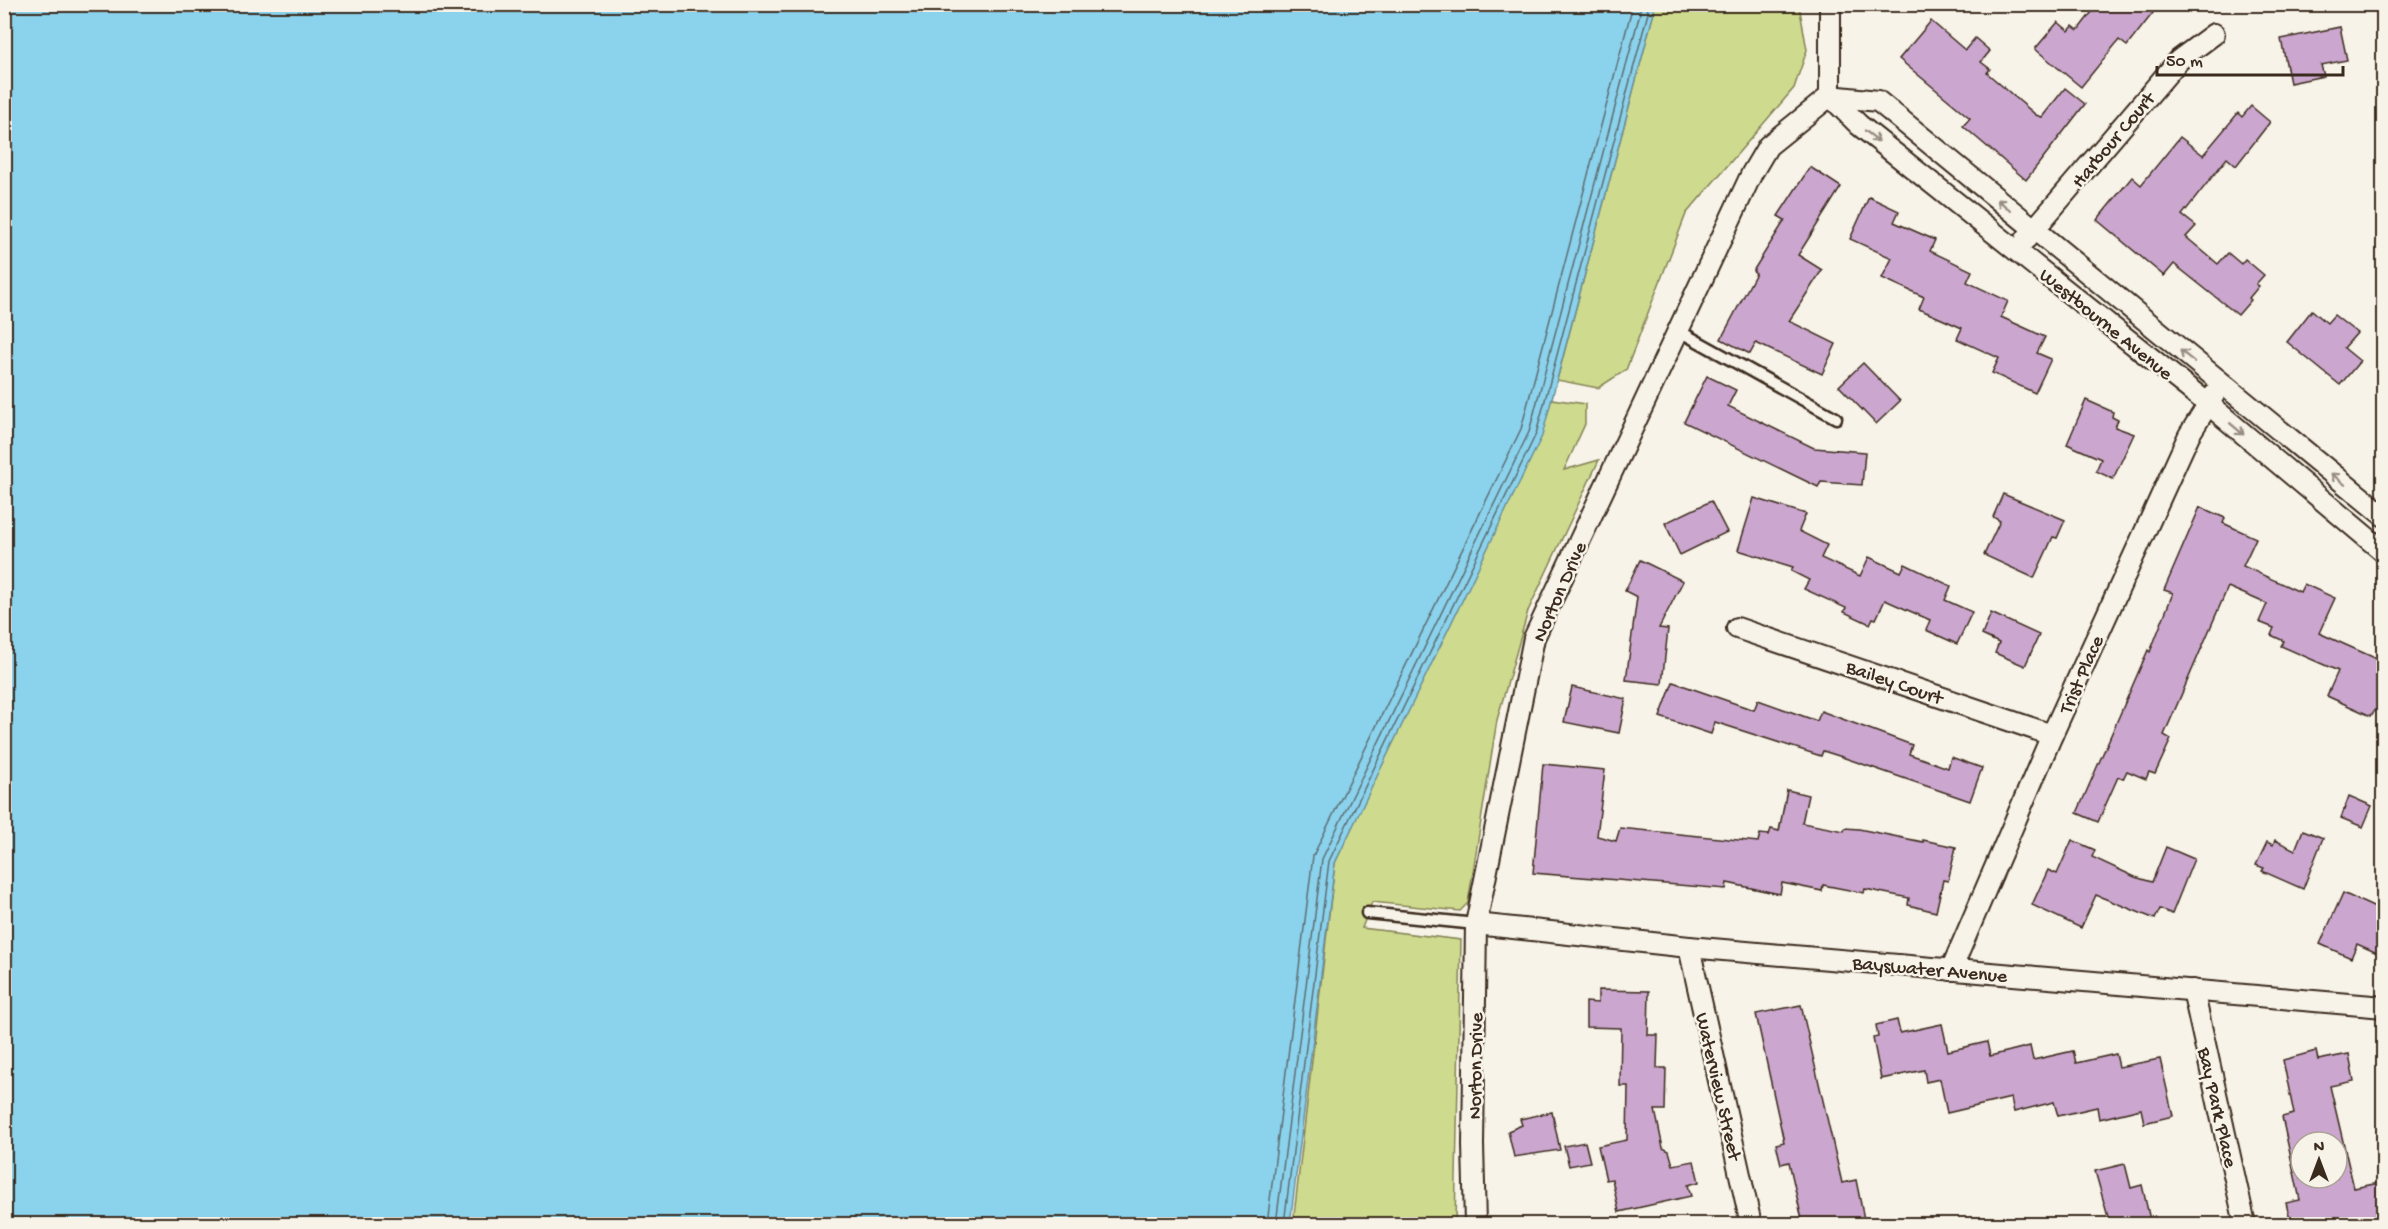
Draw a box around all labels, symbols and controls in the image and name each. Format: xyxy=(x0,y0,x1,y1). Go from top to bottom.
scale bar xyxy=(2157,39,2343,77)
text: 50 m xyxy=(2166,52,2203,73)
street label: Harbour Court xyxy=(2068,87,2162,194)
one-way arrow xyxy=(1864,130,1880,143)
one-way arrow xyxy=(1996,199,2012,212)
street label: Westbourne Avenue xyxy=(2033,265,2177,387)
one-way arrow xyxy=(2179,349,2195,362)
one-way arrow xyxy=(2229,422,2244,436)
one-way arrow xyxy=(2331,472,2346,486)
street label: Norton Drive xyxy=(1529,538,1594,646)
street label: Trist Place xyxy=(2055,632,2111,719)
street label: Bailey Court xyxy=(1842,657,1947,712)
street label: Bayswater Avenue xyxy=(1850,953,2009,990)
street label: Waterview Street xyxy=(1688,1011,1745,1165)
street label: Norton Drive xyxy=(1465,1012,1490,1120)
street label: Bay Park Place xyxy=(2190,1045,2241,1171)
north arrow xyxy=(2289,1130,2349,1190)
text: N xyxy=(2314,1139,2325,1158)

